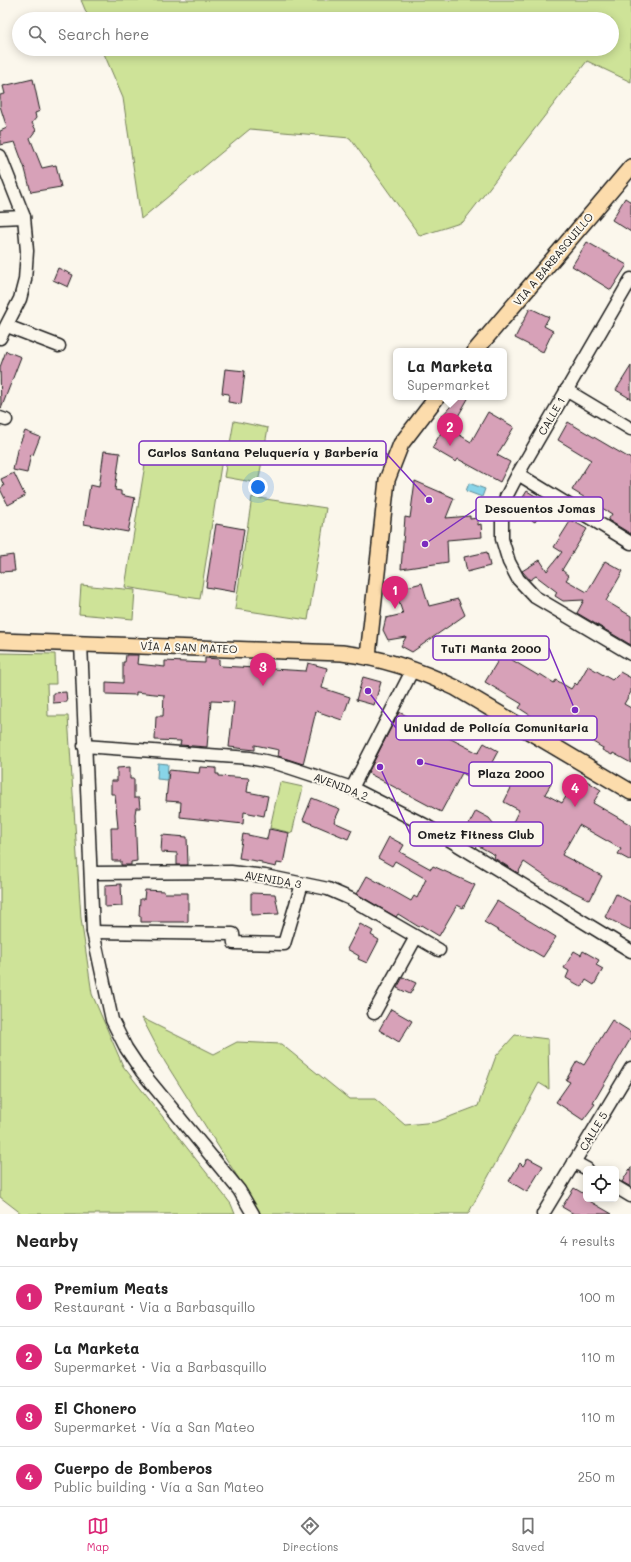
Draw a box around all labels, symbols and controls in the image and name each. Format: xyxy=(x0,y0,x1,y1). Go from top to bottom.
search box xyxy=(12,12,619,56)
icon: search xyxy=(26,23,48,45)
text: Search here xyxy=(58,24,149,44)
street label: VIA A BARBASQUILLO xyxy=(510,209,597,309)
popup xyxy=(393,348,507,400)
text: La Marketa xyxy=(407,356,493,376)
text: Supermarket xyxy=(407,376,490,393)
street label: CALLE 1 xyxy=(534,394,568,438)
pin: 2 xyxy=(437,413,463,446)
callout: Carlos Santana Peluquería y Barbería xyxy=(139,441,386,465)
text: Carlos Santana Peluquería y Barbería xyxy=(148,444,378,460)
your location xyxy=(248,477,268,497)
callout: Descuentos Jomas xyxy=(476,497,603,521)
text: Descuentos Jomas xyxy=(484,500,596,516)
pin: 1 xyxy=(382,576,408,609)
callout: TuTi Manta 2000 xyxy=(433,636,549,660)
street label: VÍA A SAN MATEO xyxy=(140,638,238,656)
text: TuTi Manta 2000 xyxy=(441,640,541,656)
pin: 3 xyxy=(250,653,276,686)
callout: Unidad de Policía Comunitaria xyxy=(396,716,597,740)
text: Unidad de Policía Comunitaria xyxy=(403,719,589,735)
callout: Plaza 2000 xyxy=(469,762,552,786)
text: Plaza 2000 xyxy=(477,765,545,781)
street label: AVENIDA 2 xyxy=(312,769,370,803)
pin: 4 xyxy=(562,774,588,807)
callout: Ometz Fitness Club xyxy=(410,822,543,846)
text: Ometz Fitness Club xyxy=(417,826,535,842)
street label: AVENIDA 3 xyxy=(243,867,303,891)
street label: CALLE 5 xyxy=(575,1109,611,1153)
map controls xyxy=(583,1166,619,1202)
button: locate xyxy=(583,1166,619,1202)
text: Nearby xyxy=(16,1229,78,1251)
text: 4 results xyxy=(560,1232,615,1249)
text: Premium Meats xyxy=(54,1278,168,1298)
text: 1 xyxy=(26,1288,32,1305)
text: 100 m xyxy=(579,1288,615,1305)
text: Restaurant · Via a Barbasquillo xyxy=(54,1298,255,1315)
text: La Marketa xyxy=(54,1338,139,1358)
text: 2 xyxy=(25,1348,33,1365)
text: 110 m xyxy=(581,1348,615,1365)
text: Supermarket · Via a Barbasquillo xyxy=(54,1358,267,1375)
text: El Chonero xyxy=(54,1398,136,1418)
text: 3 xyxy=(25,1408,33,1425)
text: 110 m xyxy=(581,1408,615,1425)
text: Supermarket · Vía a San Mateo xyxy=(54,1418,254,1435)
text: Cuerpo de Bomberos xyxy=(54,1458,212,1478)
text: 4 xyxy=(25,1468,33,1485)
text: 250 m xyxy=(578,1468,615,1485)
text: Public building · Vía a San Mateo xyxy=(54,1478,264,1495)
tab: Map xyxy=(87,1515,109,1554)
tab: Directions xyxy=(282,1515,338,1554)
tab: Saved xyxy=(512,1515,544,1554)

